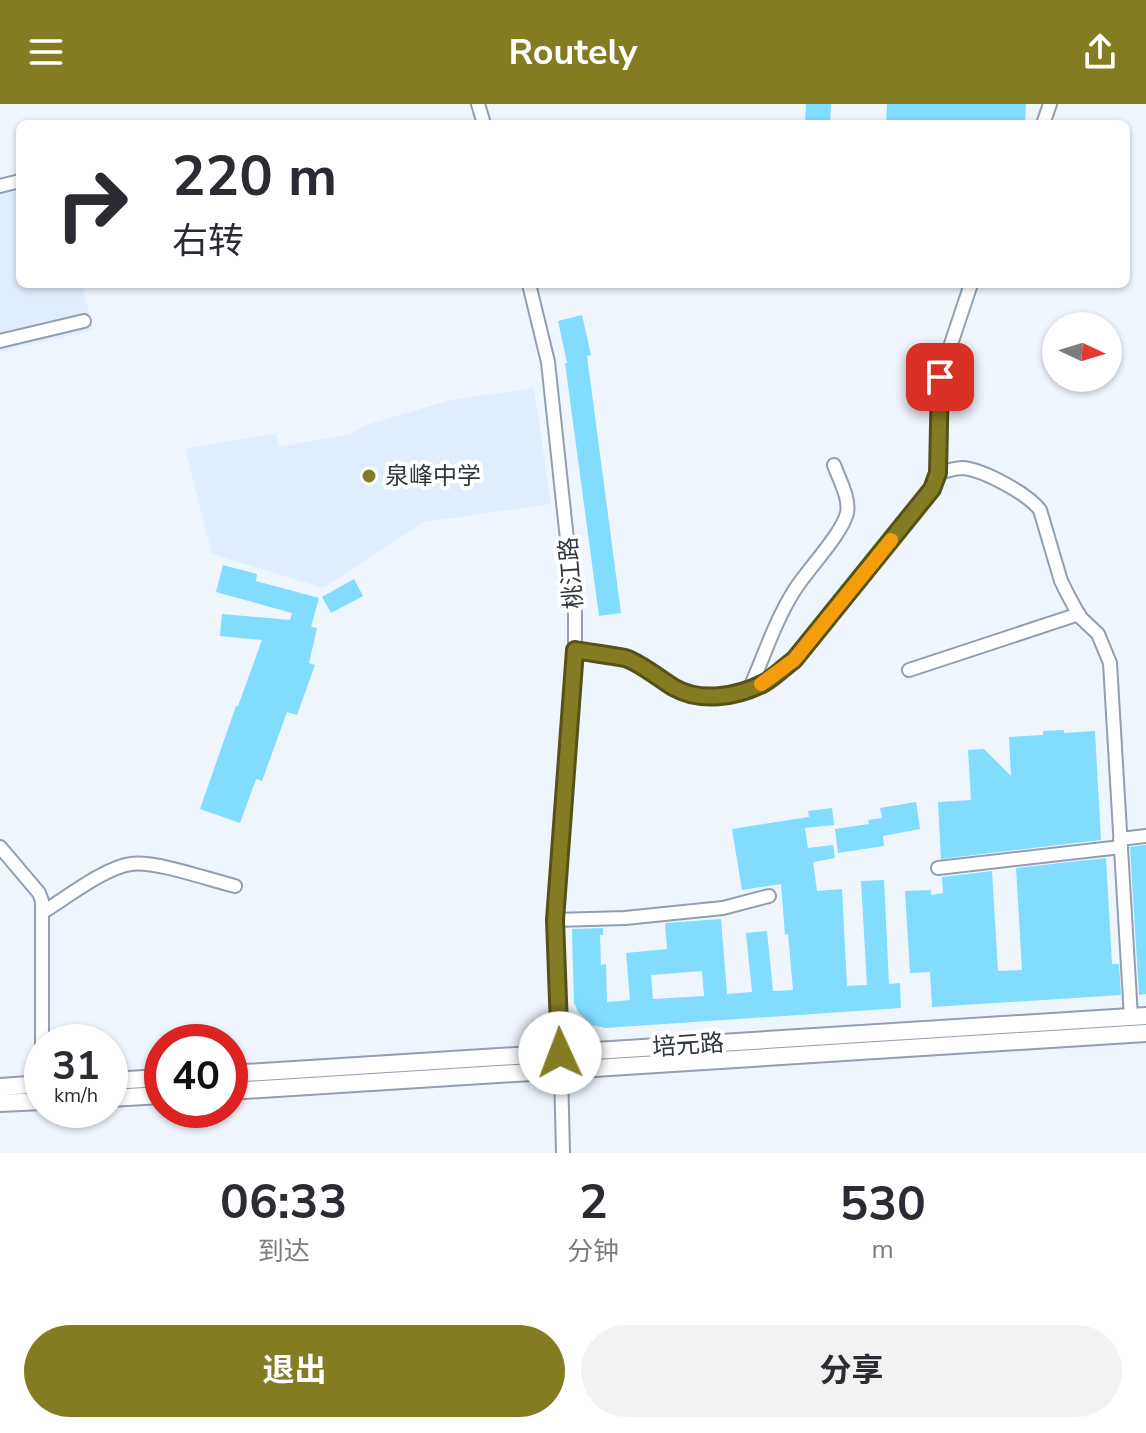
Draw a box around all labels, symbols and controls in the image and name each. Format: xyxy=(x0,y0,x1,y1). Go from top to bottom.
text: Routely xyxy=(509,28,637,77)
icon: menu xyxy=(24,30,68,74)
icon: share xyxy=(1078,30,1122,74)
text: 220 m xyxy=(172,138,337,215)
icon: right xyxy=(40,152,144,256)
text: 右转 xyxy=(172,217,244,266)
north arrow xyxy=(1042,312,1122,392)
map controls xyxy=(1042,312,1122,392)
pin xyxy=(906,343,974,411)
icon: arrive xyxy=(918,355,962,399)
place label: 泉峰中学 xyxy=(385,460,481,492)
marker: 泉峰中学 xyxy=(360,467,378,485)
street label: 桃江路 xyxy=(552,536,590,610)
position arrow xyxy=(518,1011,602,1095)
speed limit sign: 40 xyxy=(144,1024,248,1128)
street label: 培元路 xyxy=(651,1027,725,1063)
text: 31 xyxy=(52,1039,100,1093)
text: km/h xyxy=(54,1082,98,1109)
text: 06:33 xyxy=(220,1169,347,1235)
text: 2 xyxy=(579,1169,608,1235)
text: 530 xyxy=(839,1171,926,1237)
text: m xyxy=(872,1232,894,1267)
text: 到达 xyxy=(258,1234,310,1269)
text: 分钟 xyxy=(567,1234,619,1269)
button: 退出 xyxy=(24,1325,565,1417)
button: 分享 xyxy=(581,1325,1122,1417)

